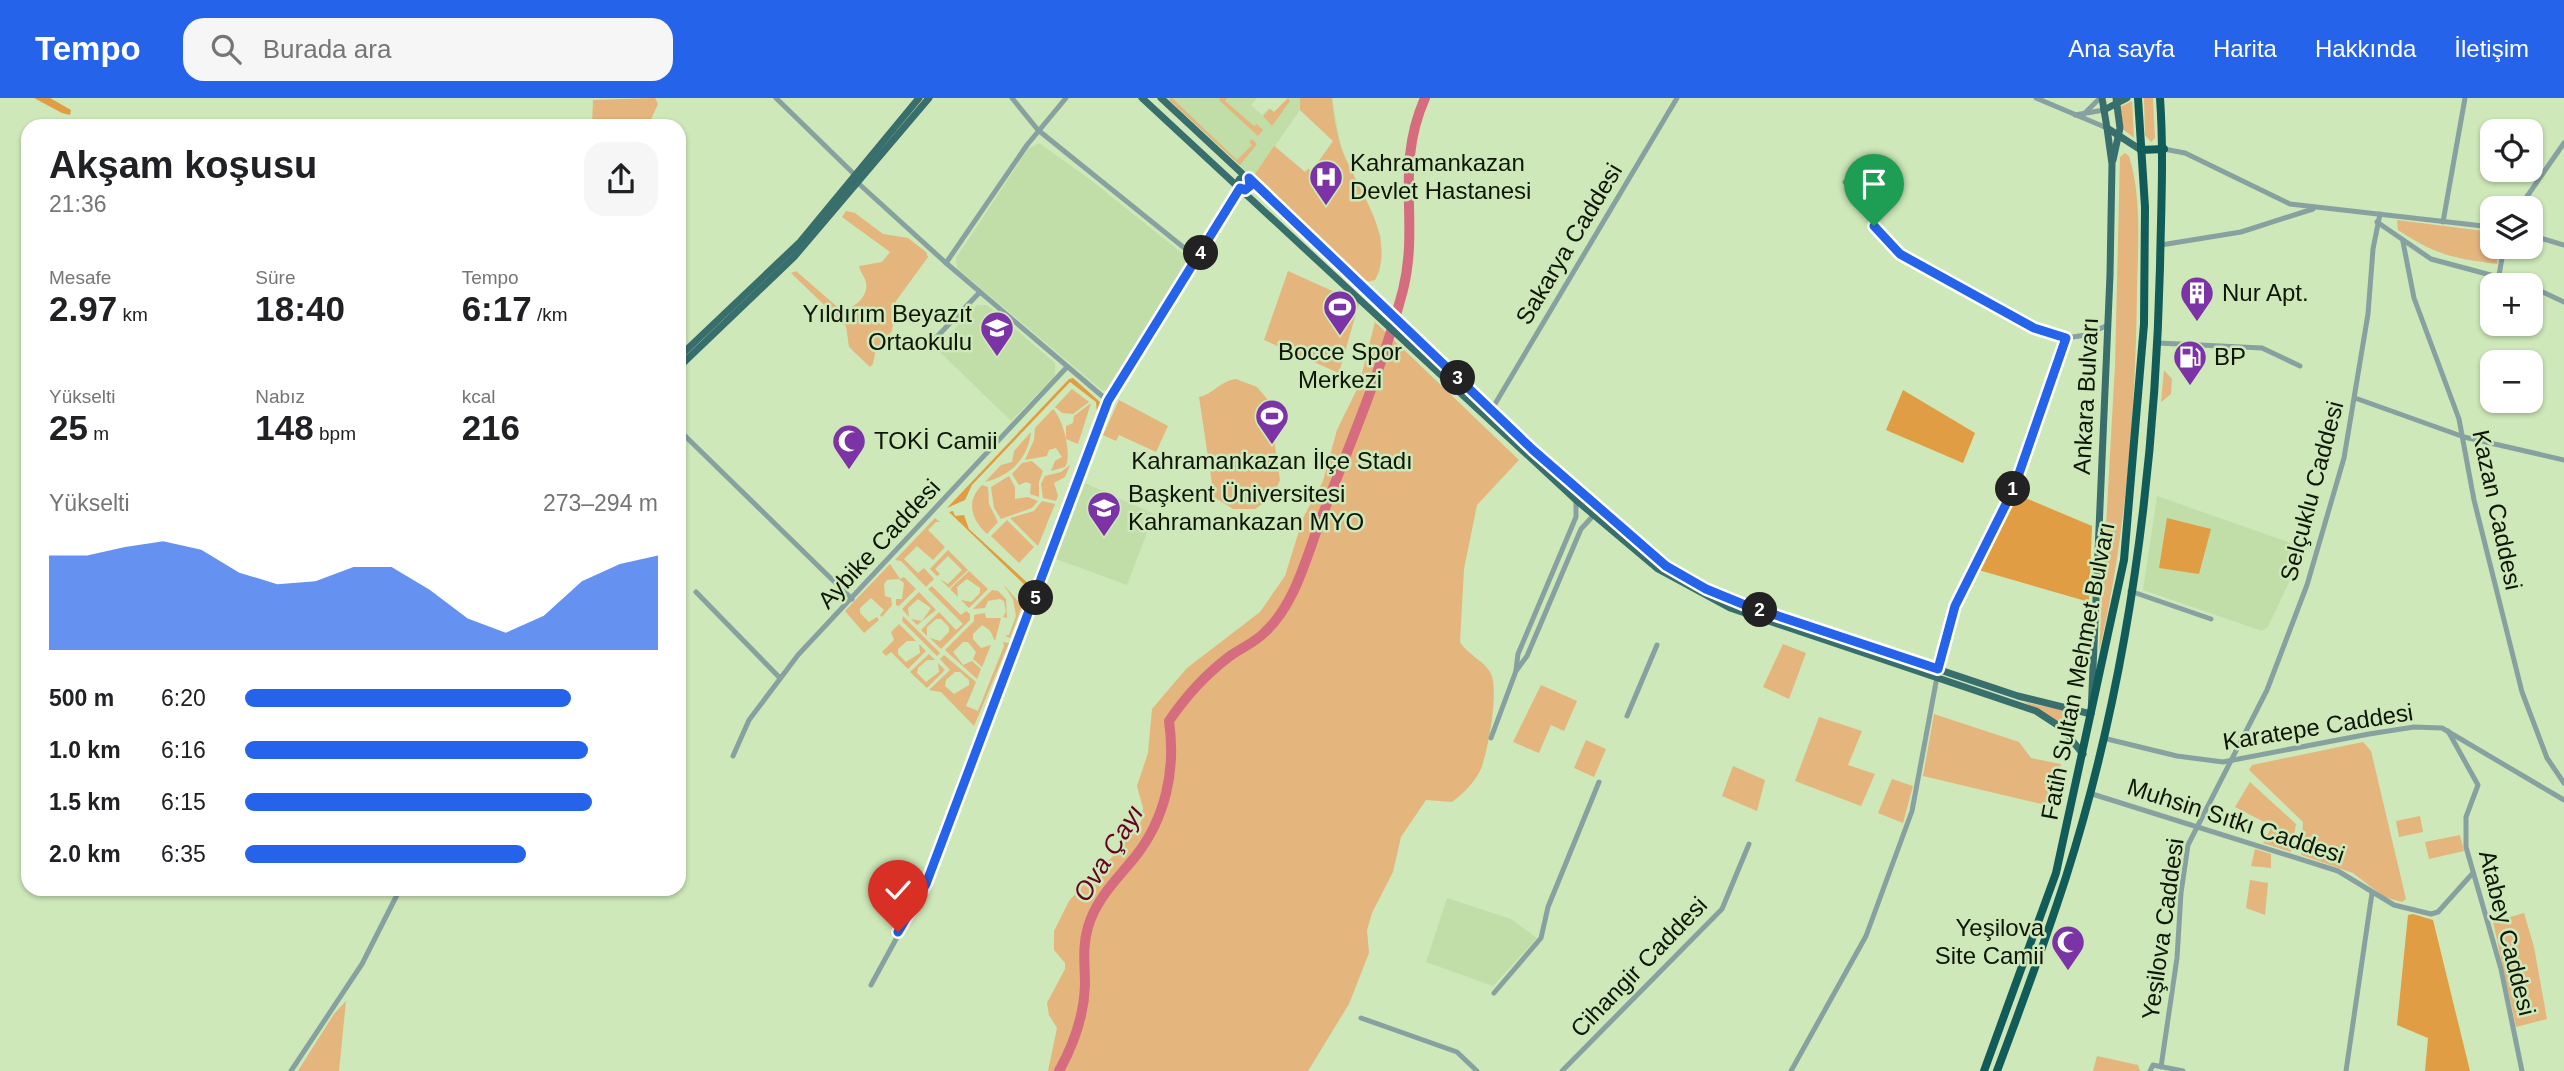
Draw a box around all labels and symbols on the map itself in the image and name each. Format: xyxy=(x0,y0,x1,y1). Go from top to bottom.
place label: Kahramankazan Devlet Hastanesi xyxy=(1350,149,1531,204)
pin xyxy=(1844,154,1904,226)
hospital icon: Kahramankazan Devlet Hastanesi xyxy=(1307,158,1345,207)
street label: Sakarya Caddesi xyxy=(1510,158,1627,329)
pin: 4 xyxy=(1184,236,1218,270)
building icon: Nur Apt. xyxy=(2178,274,2216,323)
place label: Nur Apt. xyxy=(2222,279,2309,306)
sports icon: Bocce Spor Merkezi xyxy=(1321,288,1359,337)
place label: Yıldırım Beyazıt Ortaokulu xyxy=(803,300,972,355)
school or university icon: Yıldırım Beyazıt Ortaokulu xyxy=(978,309,1016,358)
street label: Ankara Bulvarı xyxy=(2068,317,2103,475)
place label: Bocce Spor Merkezi xyxy=(1278,338,1402,393)
fuel station icon: BP xyxy=(2171,338,2209,387)
place label: BP xyxy=(2214,343,2246,370)
pin: 3 xyxy=(1440,360,1476,396)
sports icon: Kahramankazan İlçe Stadı xyxy=(1253,397,1291,446)
street label: Selçuklu Caddesi xyxy=(2274,398,2349,584)
mosque icon: TOKİ Camii xyxy=(830,422,868,471)
place label: TOKİ Camii xyxy=(874,427,998,454)
street label: Kazan Caddesi xyxy=(2467,427,2528,592)
place label: Kahramankazan İlçe Stadı xyxy=(1131,447,1413,474)
pin: 1 xyxy=(1996,472,2030,506)
street label: Aybike Caddesi xyxy=(812,474,945,614)
place label: Başkent Üniversitesi Kahramankazan MYO xyxy=(1128,480,1364,535)
school or university icon: Başkent Üniversitesi Kahramankazan MYO xyxy=(1085,489,1123,538)
street label: Fatih Sultan Mehmet Bulvarı xyxy=(2035,520,2120,822)
pin: 5 xyxy=(1018,580,1054,616)
pin: 2 xyxy=(1742,592,1778,628)
street label: Karatepe Caddesi xyxy=(2221,698,2415,755)
street label: Muhsin Sıtkı Caddesi xyxy=(2124,773,2348,868)
water label: Ova Çayı xyxy=(1067,799,1149,907)
street label: Yeşilova Caddesi xyxy=(2136,836,2189,1022)
street label: Atabey Caddesi xyxy=(2474,847,2541,1018)
pin xyxy=(868,860,928,932)
street label: Cihangir Caddesi xyxy=(1565,891,1712,1042)
place label: Yeşilova Site Camii xyxy=(1935,914,2045,969)
mosque icon: Yeşilova Site Camii xyxy=(2049,923,2087,972)

